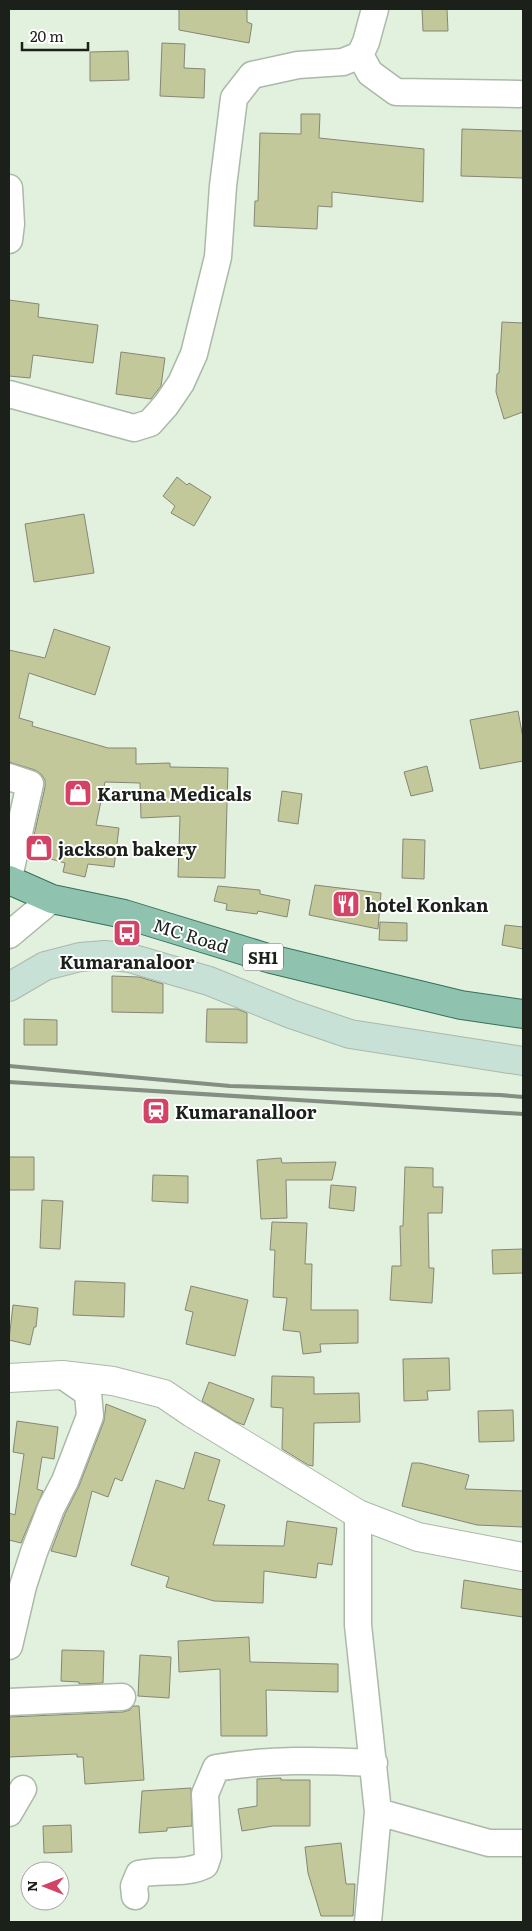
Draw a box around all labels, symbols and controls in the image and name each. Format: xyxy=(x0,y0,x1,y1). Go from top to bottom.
scale bar xyxy=(22,20,89,52)
text: 20 m xyxy=(30,24,64,47)
shop icon: Karuna Medicals xyxy=(63,778,93,808)
place label: Karuna Medicals xyxy=(97,780,251,807)
shop icon: jackson bakery xyxy=(24,833,54,863)
place label: jackson bakery xyxy=(58,835,197,862)
restaurant icon: hotel Konkan xyxy=(331,889,361,919)
place label: hotel Konkan xyxy=(365,891,489,918)
street label: MC Road xyxy=(150,911,232,959)
bus stop icon: Kumaranaloor xyxy=(112,918,142,948)
road number: SH1 xyxy=(243,944,283,970)
place label: Kumaranaloor xyxy=(59,948,195,975)
station icon: Kumaranalloor xyxy=(141,1096,171,1126)
place label: Kumaranalloor xyxy=(175,1098,317,1125)
north arrow xyxy=(20,1861,70,1911)
text: N xyxy=(21,1880,41,1892)

